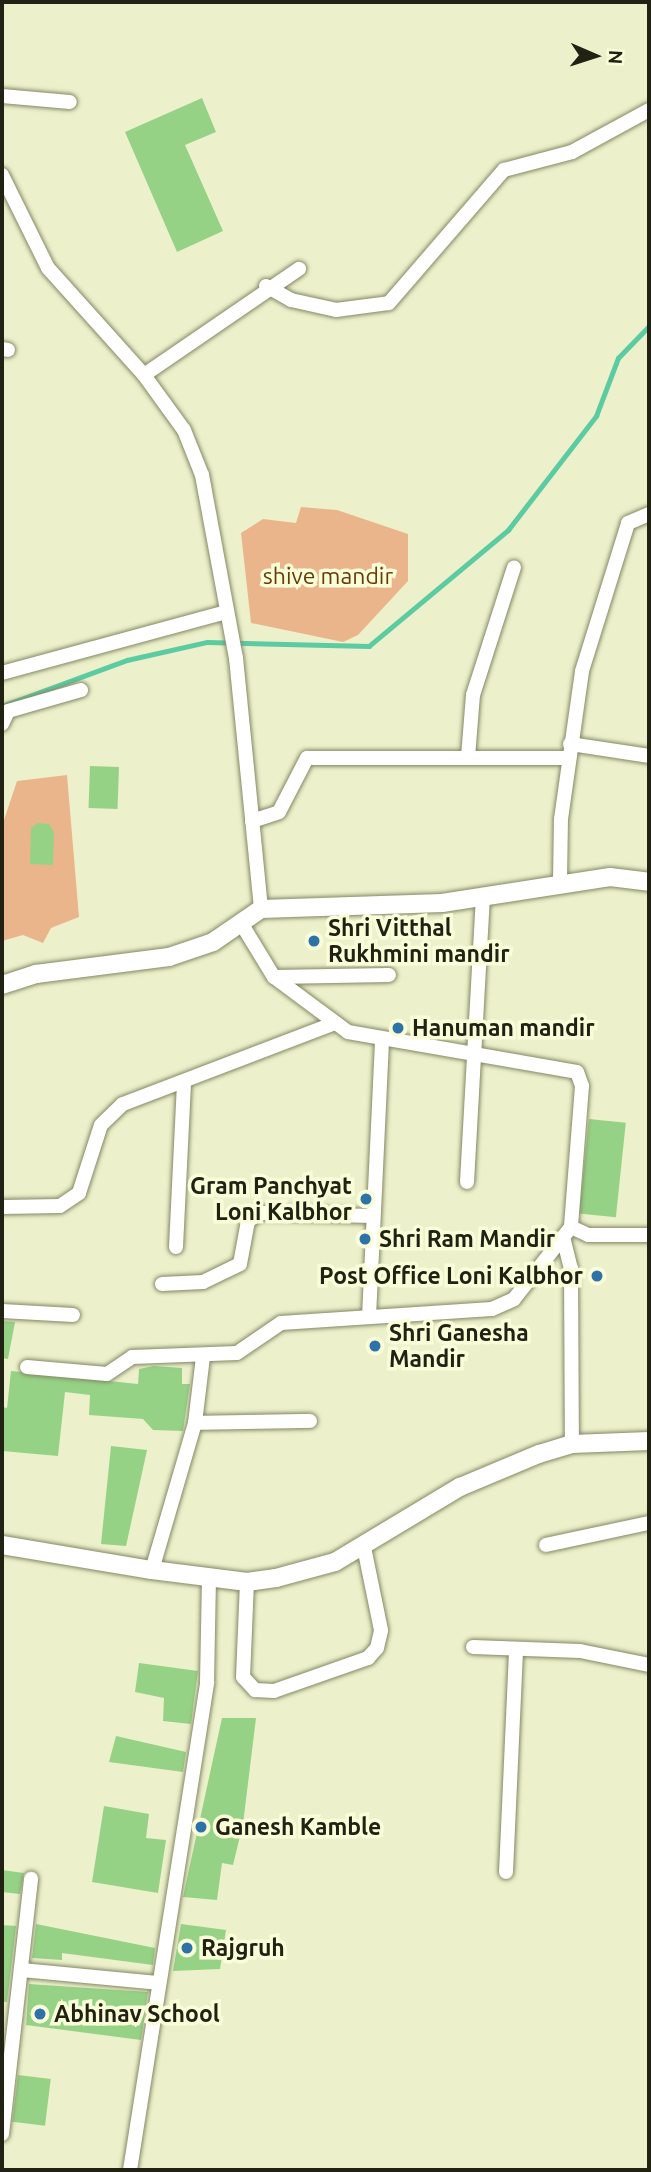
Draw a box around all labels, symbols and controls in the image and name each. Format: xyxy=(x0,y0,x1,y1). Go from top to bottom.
north arrow xyxy=(560,21,630,91)
text: N xyxy=(605,49,627,65)
park label: shive mandir xyxy=(263,562,393,590)
place label: Shri Vitthal Rukhmini mandir xyxy=(328,914,510,968)
marker: Shri Vitthal Rukhmini mandir xyxy=(306,933,322,949)
place label: Hanuman mandir xyxy=(412,1014,595,1042)
marker: Hanuman mandir xyxy=(390,1020,406,1036)
place label: Gram Panchyat Loni Kalbhor xyxy=(190,1172,352,1226)
marker: Gram Panchyat Loni Kalbhor xyxy=(358,1191,374,1207)
place label: Shri Ram Mandir xyxy=(379,1225,555,1253)
marker: Shri Ram Mandir xyxy=(357,1231,373,1247)
place label: Post Office Loni Kalbhor xyxy=(319,1262,583,1290)
marker: Post Office Loni Kalbhor xyxy=(589,1268,605,1284)
place label: Shri Ganesha Mandir xyxy=(389,1319,529,1373)
marker: Shri Ganesha Mandir xyxy=(367,1338,383,1354)
place label: Ganesh Kamble xyxy=(215,1813,381,1841)
marker: Ganesh Kamble xyxy=(193,1819,209,1835)
place label: Rajgruh xyxy=(201,1934,285,1962)
marker: Rajgruh xyxy=(179,1940,195,1956)
place label: Abhinav School xyxy=(54,2000,220,2028)
marker: Abhinav School xyxy=(32,2006,48,2022)

